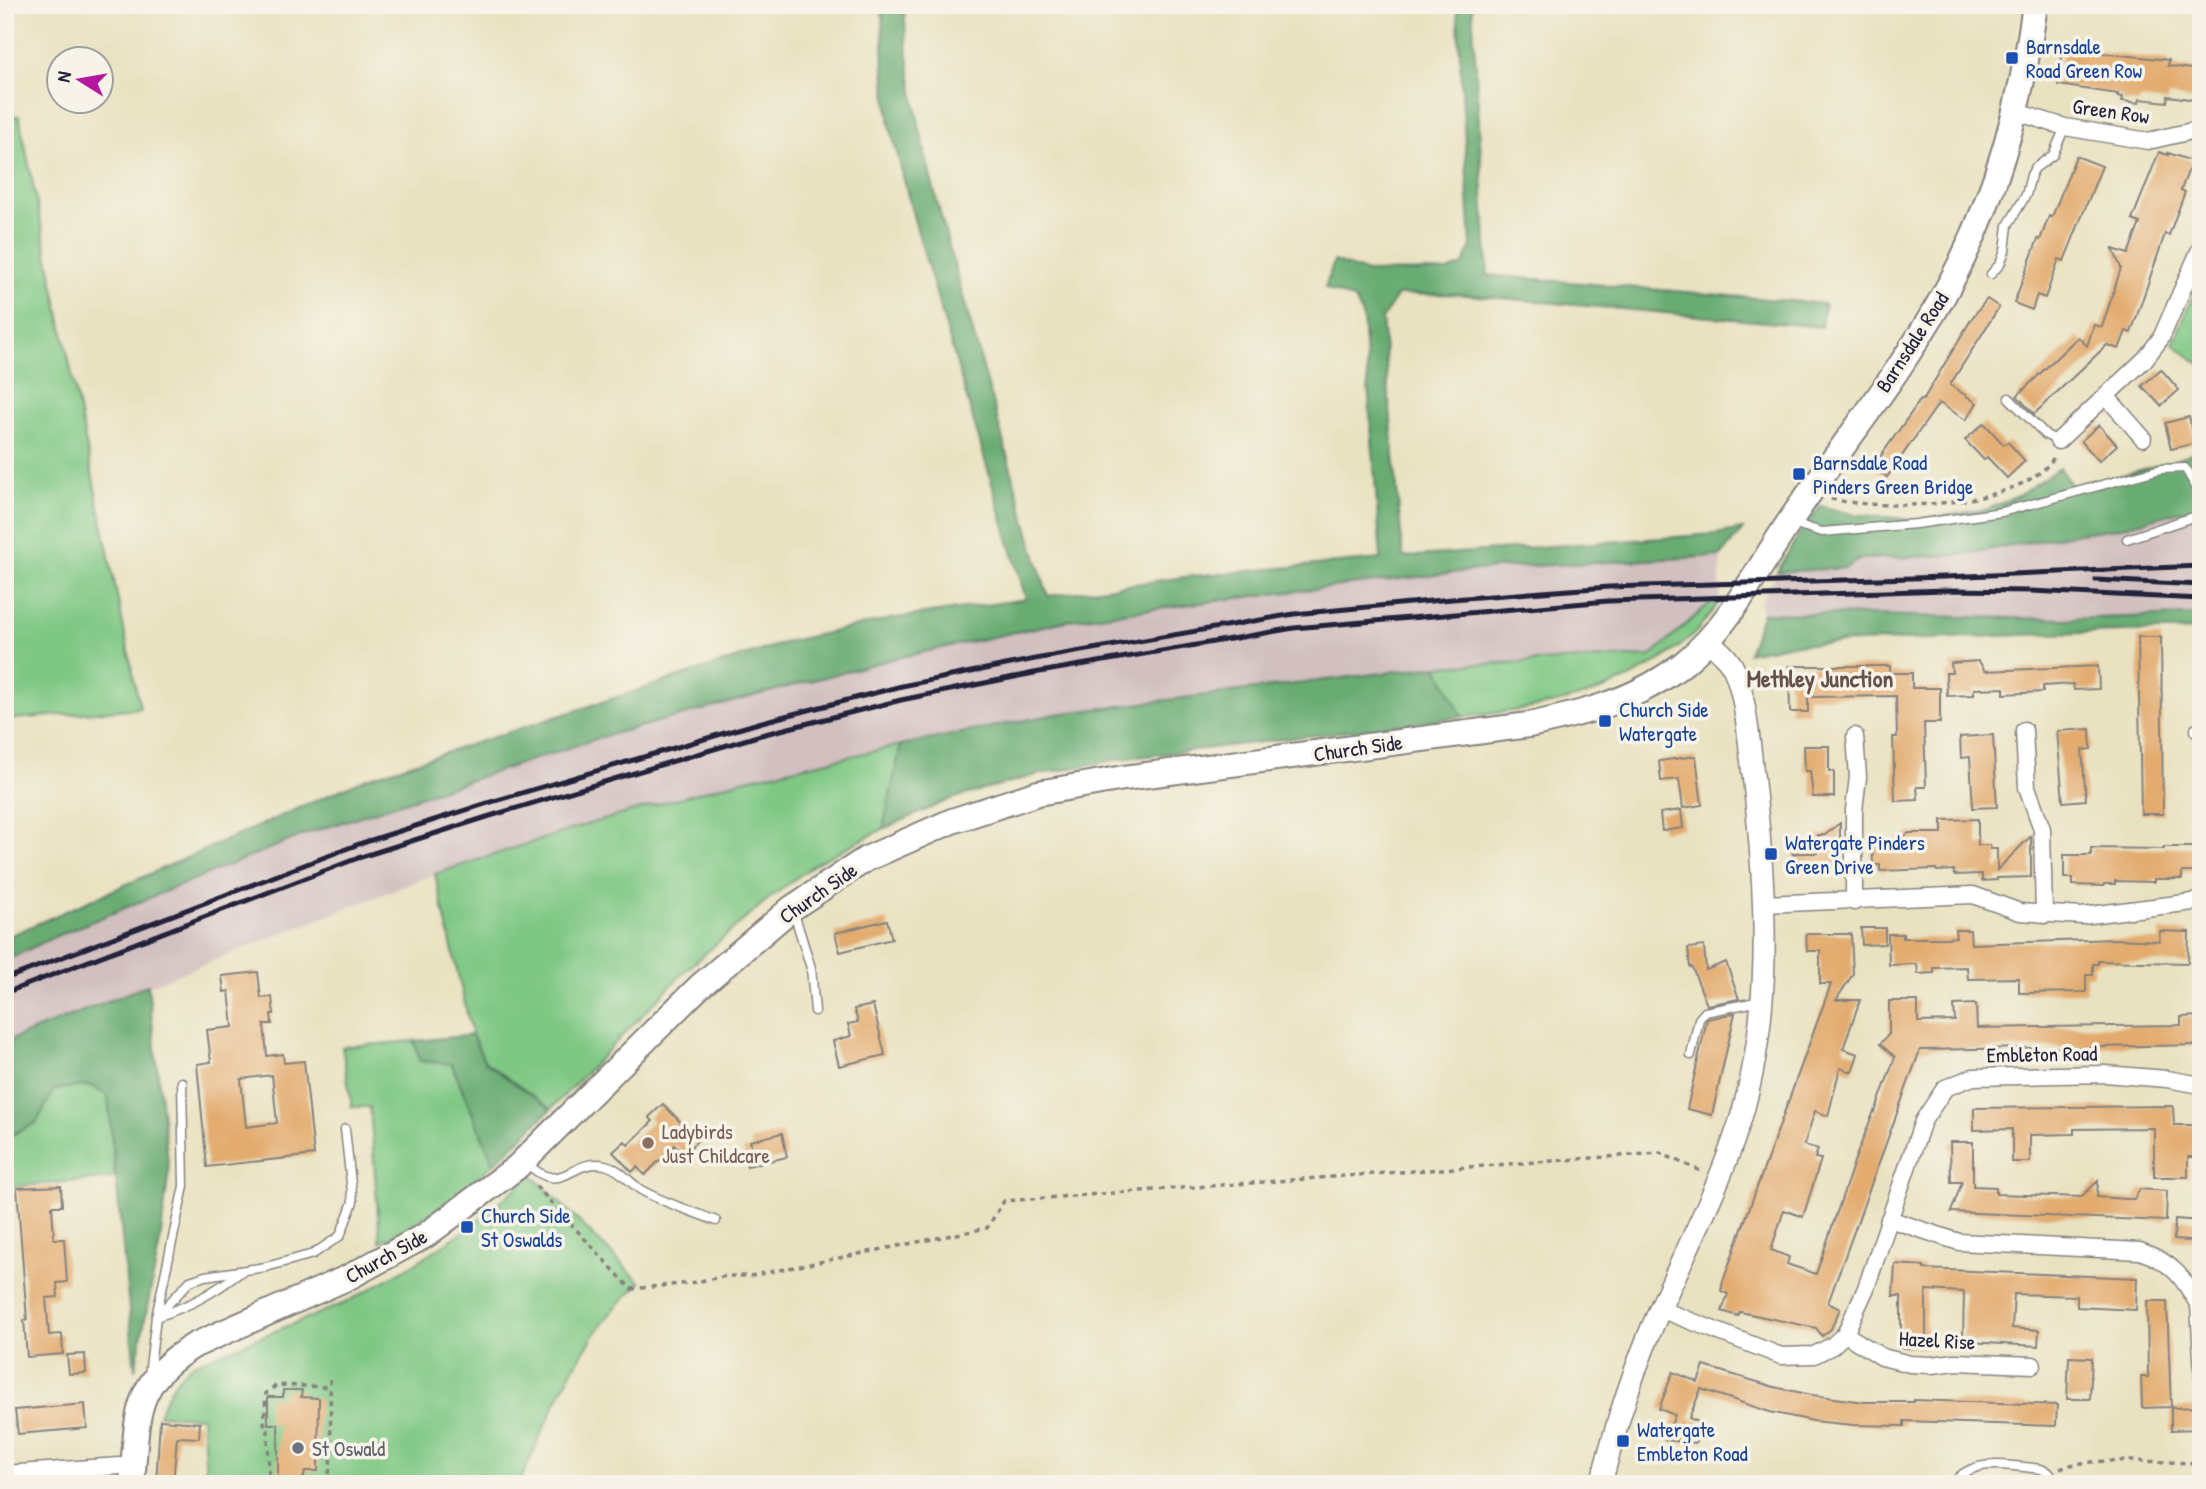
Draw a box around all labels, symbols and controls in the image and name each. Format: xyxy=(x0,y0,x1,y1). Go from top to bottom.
place label: Barnsdale Road Green Row xyxy=(2026,32,2142,85)
north arrow xyxy=(46,46,116,116)
marker: Barnsdale Road Green Row xyxy=(2004,50,2020,66)
text: N xyxy=(50,69,77,84)
street label: Green Row xyxy=(2071,91,2151,131)
street label: Barnsdale Road xyxy=(1869,286,1955,398)
place label: Barnsdale Road Pinders Green Bridge xyxy=(1813,448,1973,501)
marker: Barnsdale Road Pinders Green Bridge xyxy=(1791,466,1807,482)
district label: Methley Junction xyxy=(1747,662,1893,695)
place label: Church Side Watergate xyxy=(1619,695,1709,748)
marker: Church Side Watergate xyxy=(1597,713,1613,729)
street label: Church Side xyxy=(1312,727,1404,769)
place label: Watergate Pinders Green Drive xyxy=(1785,828,1925,881)
marker: Watergate Pinders Green Drive xyxy=(1763,846,1779,862)
street label: Church Side xyxy=(773,855,863,931)
street label: Embleton Road xyxy=(1986,1039,2098,1069)
place label: Ladybirds Just Childcare xyxy=(662,1117,770,1170)
marker: Ladybirds Just Childcare xyxy=(640,1135,656,1151)
place label: Church Side St Oswalds xyxy=(481,1201,571,1254)
marker: Church Side St Oswalds xyxy=(459,1219,475,1235)
street label: Church Side xyxy=(340,1222,432,1290)
street label: Hazel Rise xyxy=(1898,1324,1976,1356)
place label: Watergate Embleton Road xyxy=(1637,1415,1748,1468)
marker: Watergate Embleton Road xyxy=(1615,1433,1631,1449)
place label: St Oswald xyxy=(312,1434,385,1463)
marker: St Oswald xyxy=(290,1440,306,1456)

